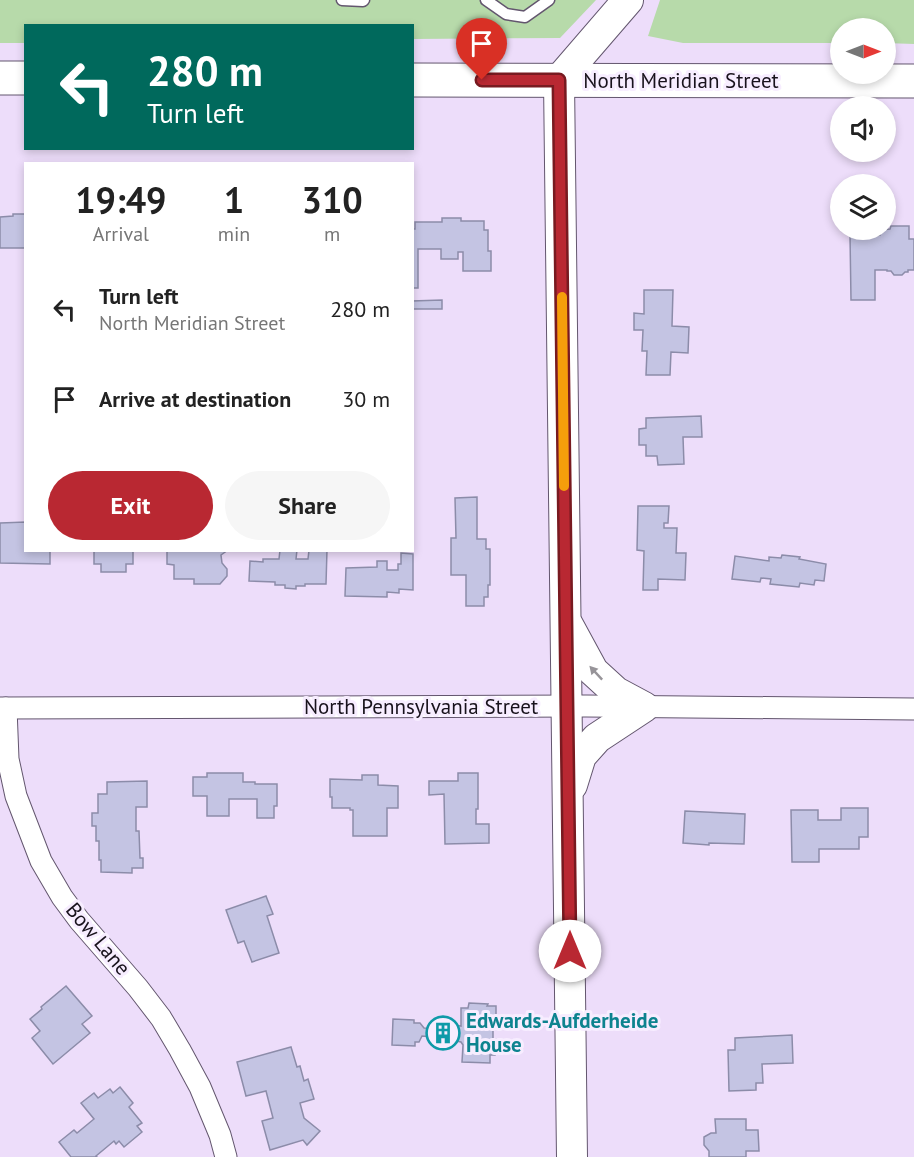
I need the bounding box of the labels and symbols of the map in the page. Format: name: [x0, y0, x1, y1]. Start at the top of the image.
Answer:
pin: [456, 18, 507, 80]
north arrow: [830, 18, 896, 84]
street label: North Meridian Street: [583, 67, 779, 94]
one-way arrow: [589, 666, 603, 681]
street label: North Pennsylvania Street: [304, 693, 538, 720]
street label: Bow Lane: [60, 897, 137, 981]
position arrow: [538, 919, 602, 983]
place label: Edwards-Aufderheide House: [466, 1007, 658, 1058]
building icon: Edwards-Aufderheide House: [425, 1015, 461, 1051]

